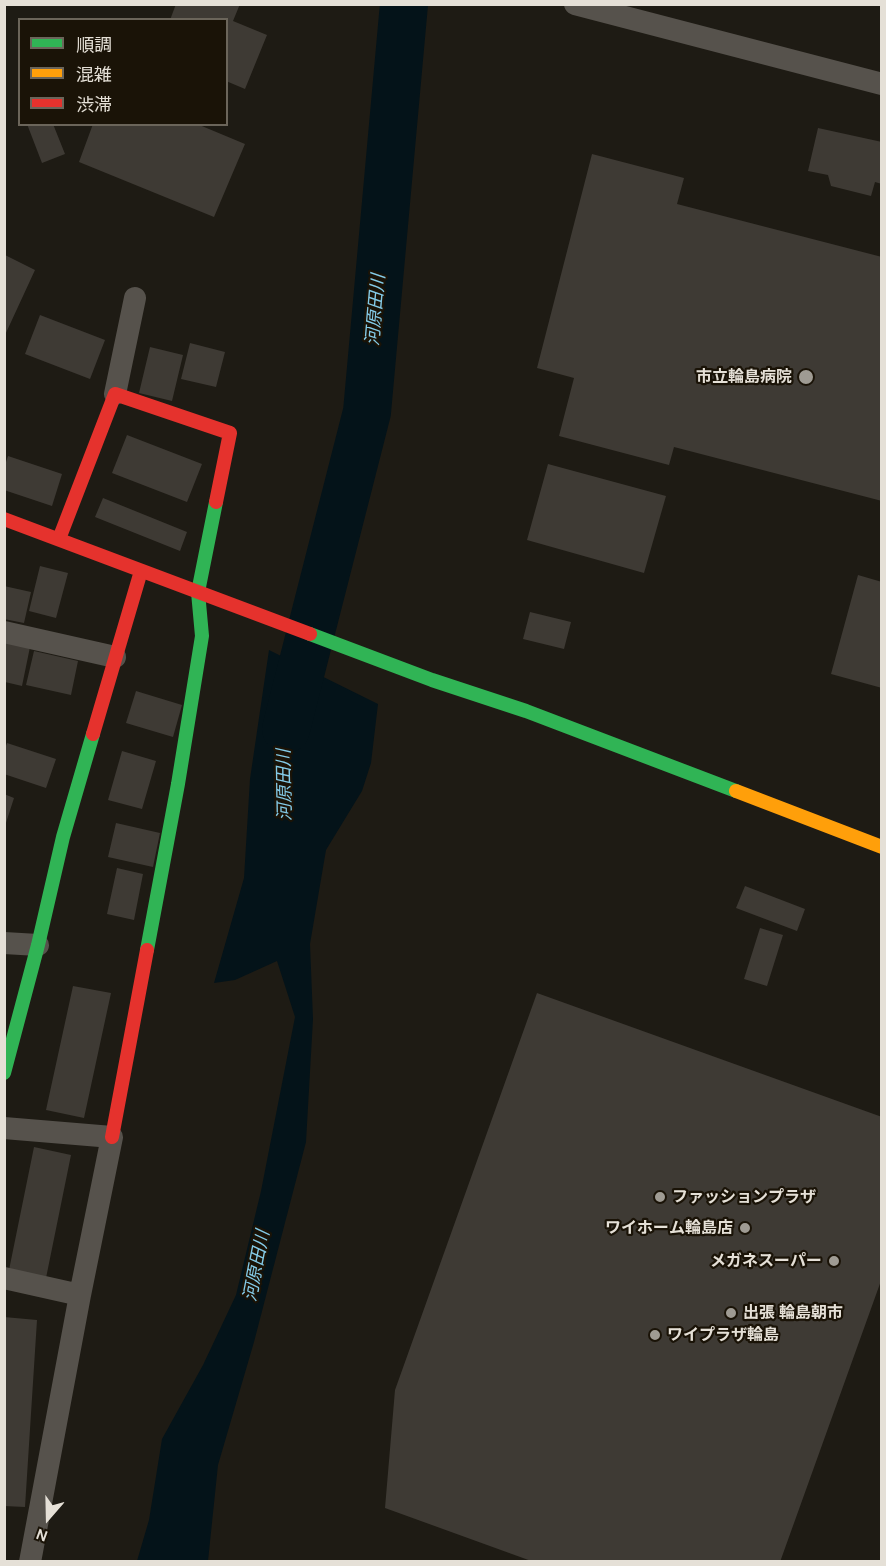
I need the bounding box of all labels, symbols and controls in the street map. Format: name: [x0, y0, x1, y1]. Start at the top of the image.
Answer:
legend: [18, 18, 228, 126]
text: 順調: [76, 34, 112, 56]
text: 混雑: [76, 64, 112, 86]
text: 渋滞: [76, 94, 112, 116]
water label: 河原田川: [362, 273, 390, 347]
place label: 市立輪島病院: [696, 367, 792, 387]
marker: 市立輪島病院: [797, 368, 815, 386]
water label: 河原田川: [274, 749, 296, 821]
place label: ファッションプラザ: [672, 1187, 816, 1207]
marker: ファッションプラザ: [653, 1190, 667, 1204]
place label: ワイホーム輪島店: [605, 1218, 733, 1238]
marker: ワイホーム輪島店: [738, 1221, 752, 1235]
water label: 河原田川: [240, 1229, 274, 1303]
place label: メガネスーパー: [710, 1251, 822, 1271]
marker: メガネスーパー: [827, 1254, 841, 1268]
place label: 出張 輪島朝市: [743, 1303, 843, 1323]
marker: 出張 輪島朝市: [724, 1306, 738, 1320]
place label: ワイプラザ輪島: [667, 1325, 779, 1345]
marker: ワイプラザ輪島: [648, 1328, 662, 1342]
north arrow: [18, 1488, 78, 1548]
text: N: [33, 1524, 50, 1546]

